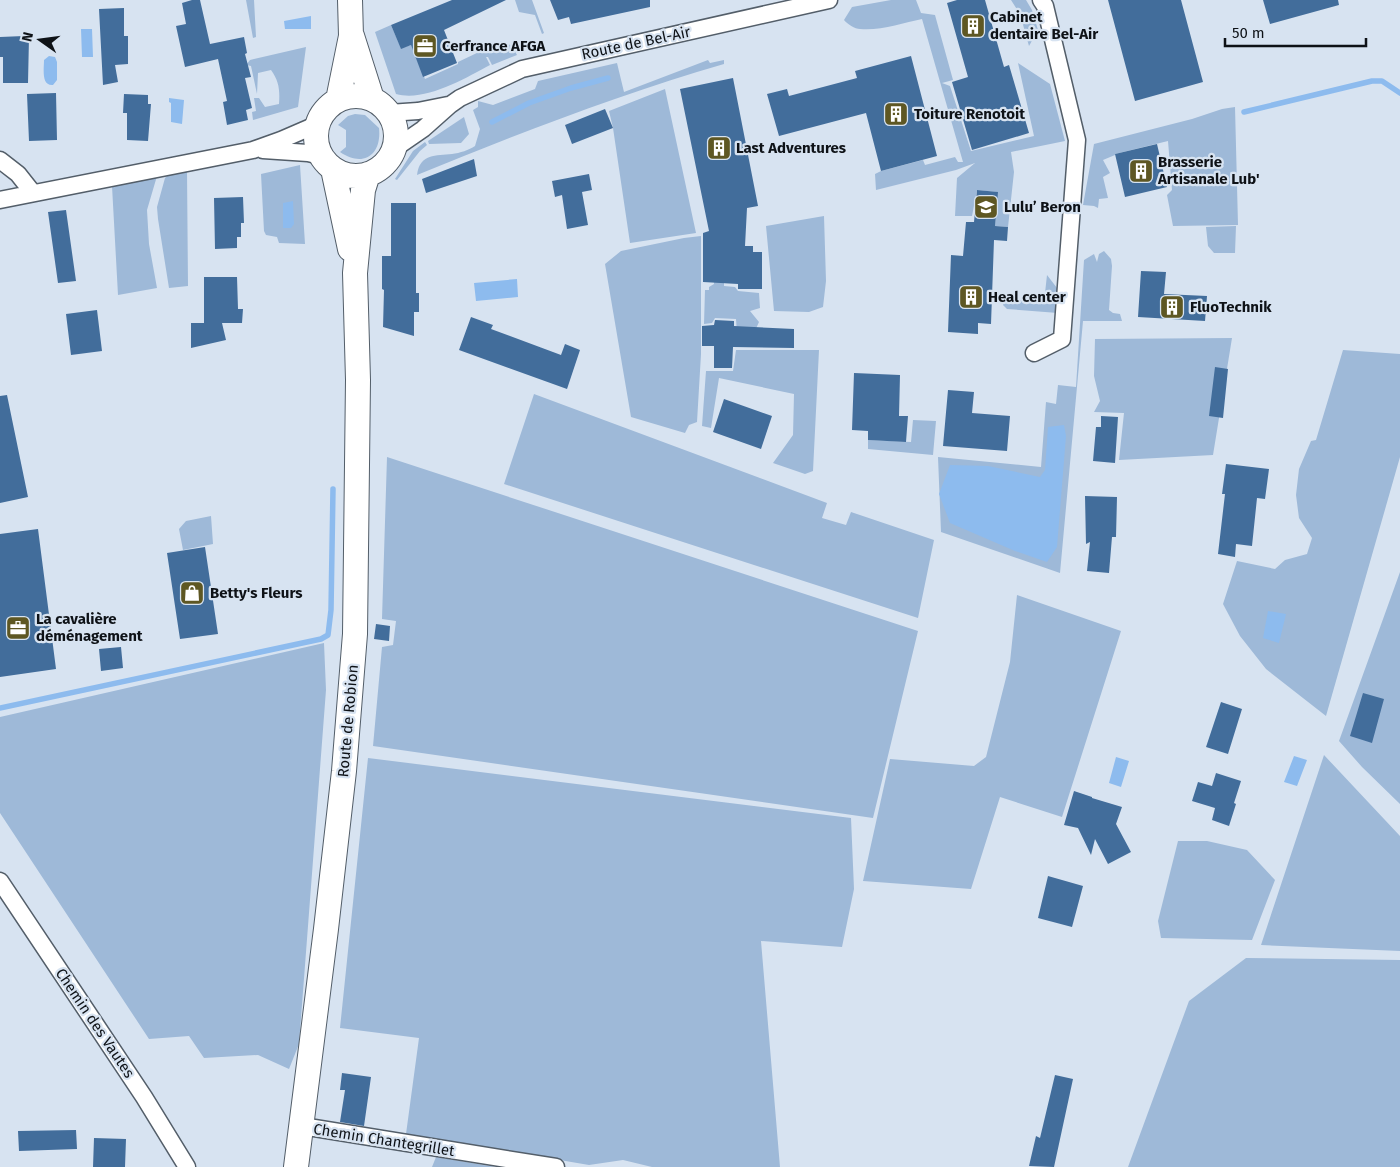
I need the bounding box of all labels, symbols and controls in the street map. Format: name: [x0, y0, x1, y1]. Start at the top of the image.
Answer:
place label: Cabinet dentaire Bel-Air: [990, 8, 1099, 43]
building icon: Cabinet dentaire Bel-Air: [960, 13, 986, 39]
north arrow: [15, 15, 65, 65]
scale bar: [1225, 15, 1366, 47]
street label: Route de Bel-Air: [580, 23, 692, 63]
text: 50 m: [1232, 24, 1265, 42]
text: N: [18, 30, 37, 44]
office icon: Cerfrance AFGA: [412, 33, 438, 59]
place label: Cerfrance AFGA: [442, 37, 547, 55]
building icon: Toiture Renotoit: [883, 101, 909, 127]
place label: Toiture Renotoit: [914, 105, 1025, 123]
building icon: Last Adventures: [706, 135, 732, 161]
place label: Last Adventures: [736, 139, 846, 157]
place label: Brasserie Artisanale Lub': [1157, 153, 1260, 188]
building icon: Brasserie Artisanale Lub': [1128, 158, 1154, 184]
school or university icon: Lulu’ Beron: [973, 194, 999, 220]
place label: Lulu’ Beron: [1004, 198, 1081, 216]
building icon: Heal center: [958, 284, 984, 310]
place label: Heal center: [988, 288, 1067, 306]
building icon: FluoTechnik: [1159, 294, 1185, 320]
place label: FluoTechnik: [1190, 298, 1272, 316]
shop icon: Betty's Fleurs: [179, 580, 205, 606]
place label: Betty's Fleurs: [210, 584, 303, 602]
place label: La cavalière déménagement: [36, 610, 143, 645]
office icon: La cavalière déménagement: [5, 615, 31, 641]
street label: Route de Robion: [334, 664, 362, 778]
street label: Chemin des Vautes: [52, 965, 138, 1081]
street label: Chemin Chantegrillet: [312, 1120, 456, 1160]

